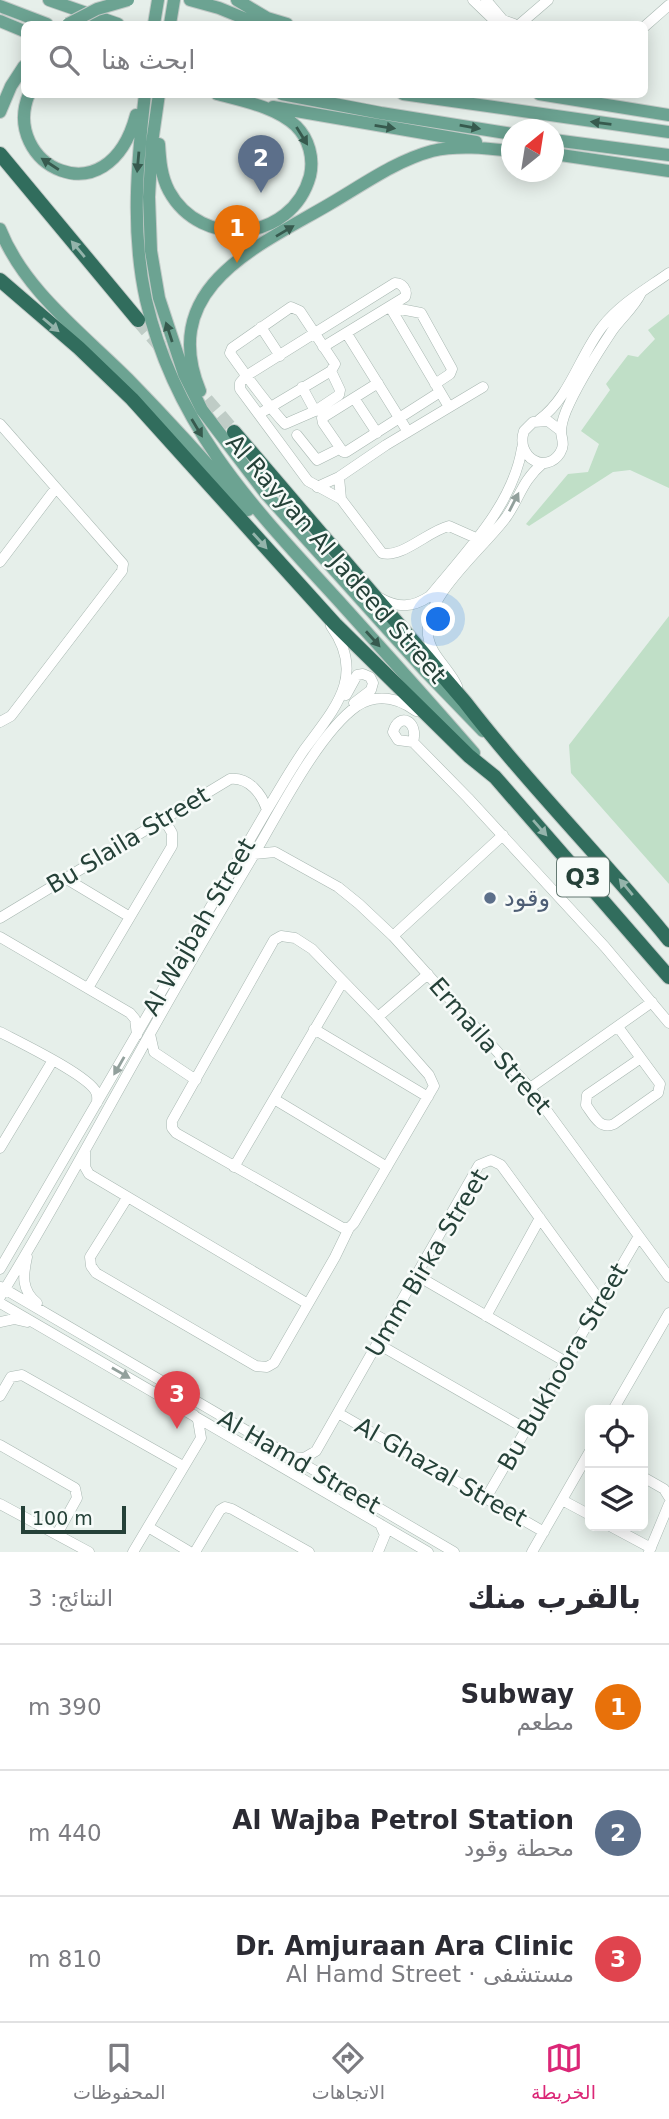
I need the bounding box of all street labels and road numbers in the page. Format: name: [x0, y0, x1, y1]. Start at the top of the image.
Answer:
street label: Al Rayyan Al Jadeed Street: [220, 429, 452, 689]
street label: Bu Slaila Street: [42, 780, 214, 900]
street label: Al Wajbah Street: [137, 833, 261, 1021]
road number: Q3: [557, 858, 609, 897]
street label: Ermaila Street: [423, 972, 557, 1120]
street label: Umm Birka Street: [360, 1164, 494, 1362]
street label: Bu Bukhoora Street: [492, 1258, 634, 1476]
street label: Al Hamd Street: [213, 1404, 385, 1520]
street label: Al Ghazal Street: [350, 1411, 532, 1533]

